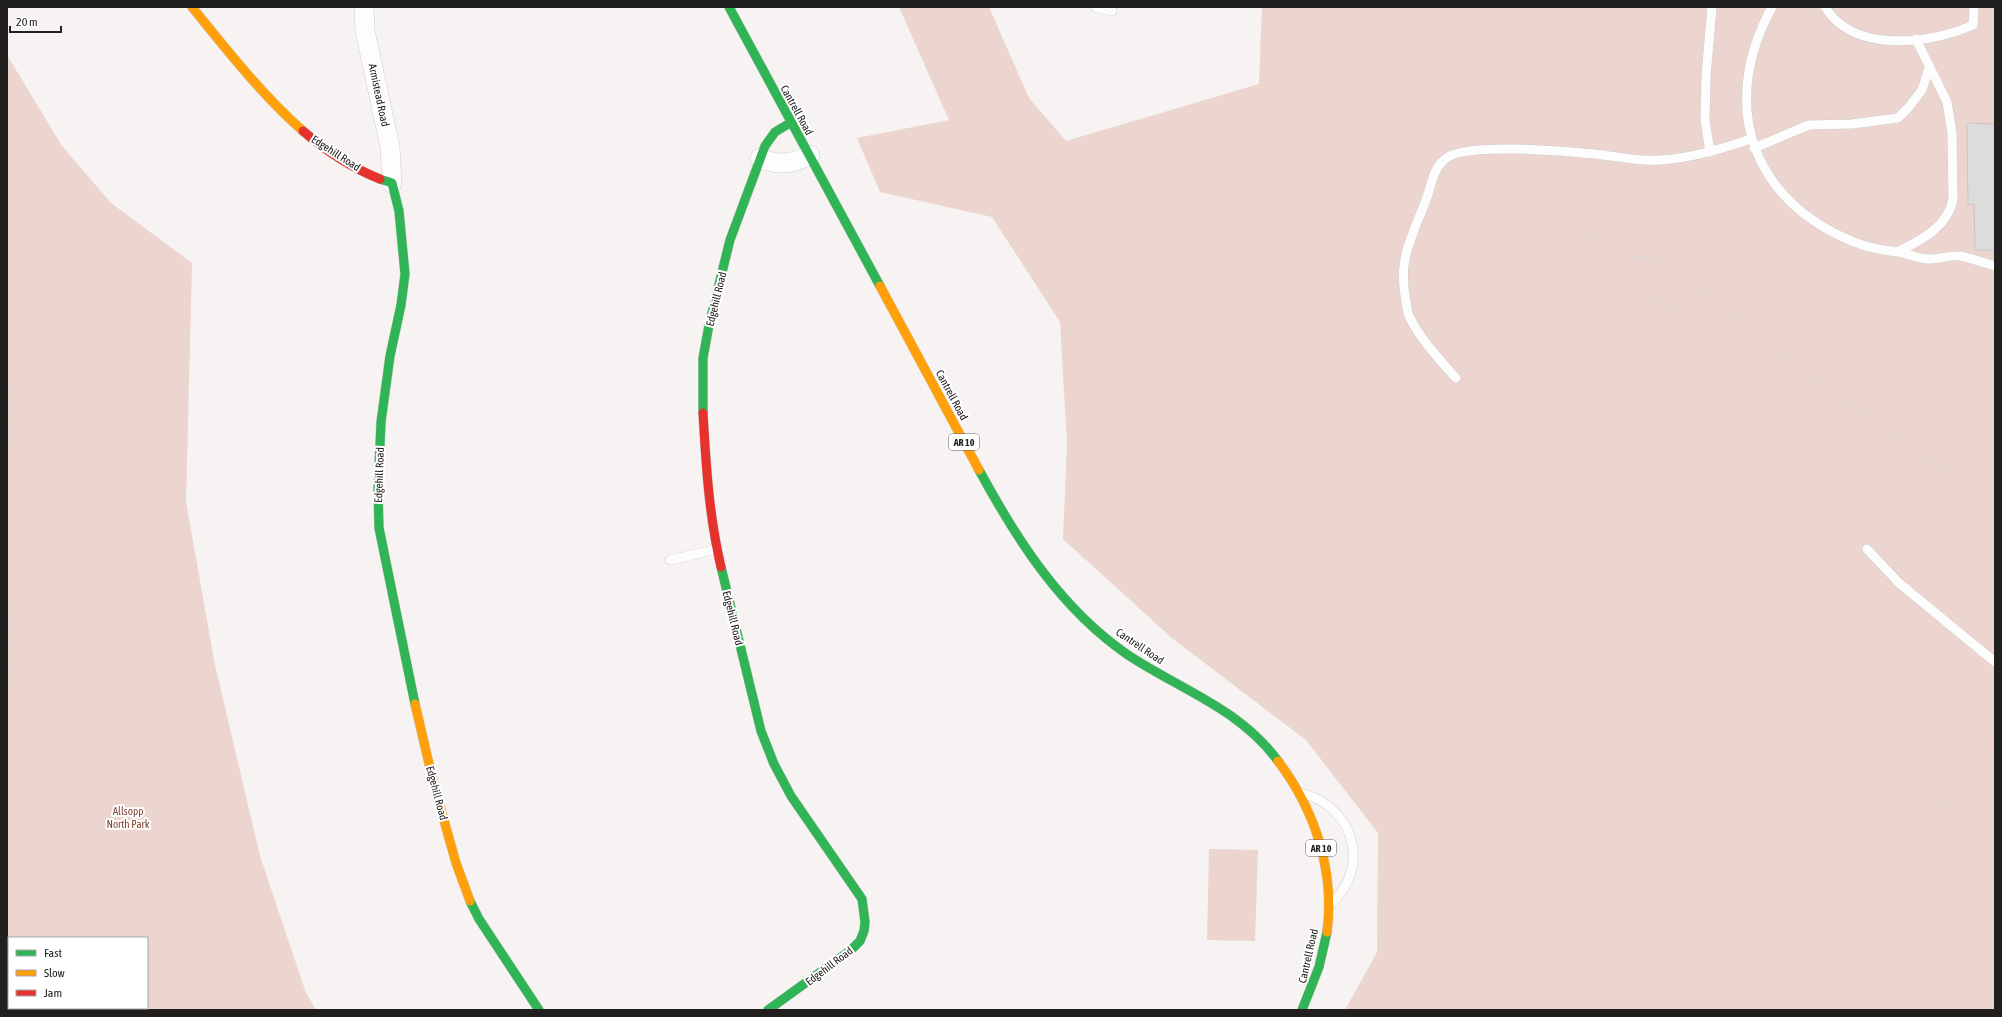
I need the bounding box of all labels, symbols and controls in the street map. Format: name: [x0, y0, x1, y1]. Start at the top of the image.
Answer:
scale bar: [10, 8, 61, 34]
text: 20 m: [16, 15, 38, 29]
street label: Armistead Road: [366, 63, 392, 127]
street label: Cantrell Road: [778, 83, 816, 137]
street label: Edgehill Road: [309, 133, 363, 173]
street label: Edgehill Road: [703, 271, 729, 327]
street label: Cantrell Road: [934, 368, 970, 422]
road number: AR 10: [949, 434, 979, 450]
street label: Edgehill Road: [372, 447, 386, 503]
street label: Edgehill Road: [720, 590, 746, 646]
street label: Cantrell Road: [1114, 626, 1166, 666]
street label: Edgehill Road: [424, 765, 450, 821]
park label: Allsopp North Park: [106, 805, 150, 830]
road number: AR 10: [1306, 840, 1336, 856]
street label: Cantrell Road: [1296, 928, 1320, 984]
legend: [8, 937, 148, 1009]
street label: Edgehill Road: [803, 944, 855, 988]
text: Fast: [44, 946, 62, 960]
text: Slow: [44, 966, 65, 980]
text: Jam: [44, 986, 62, 1000]

